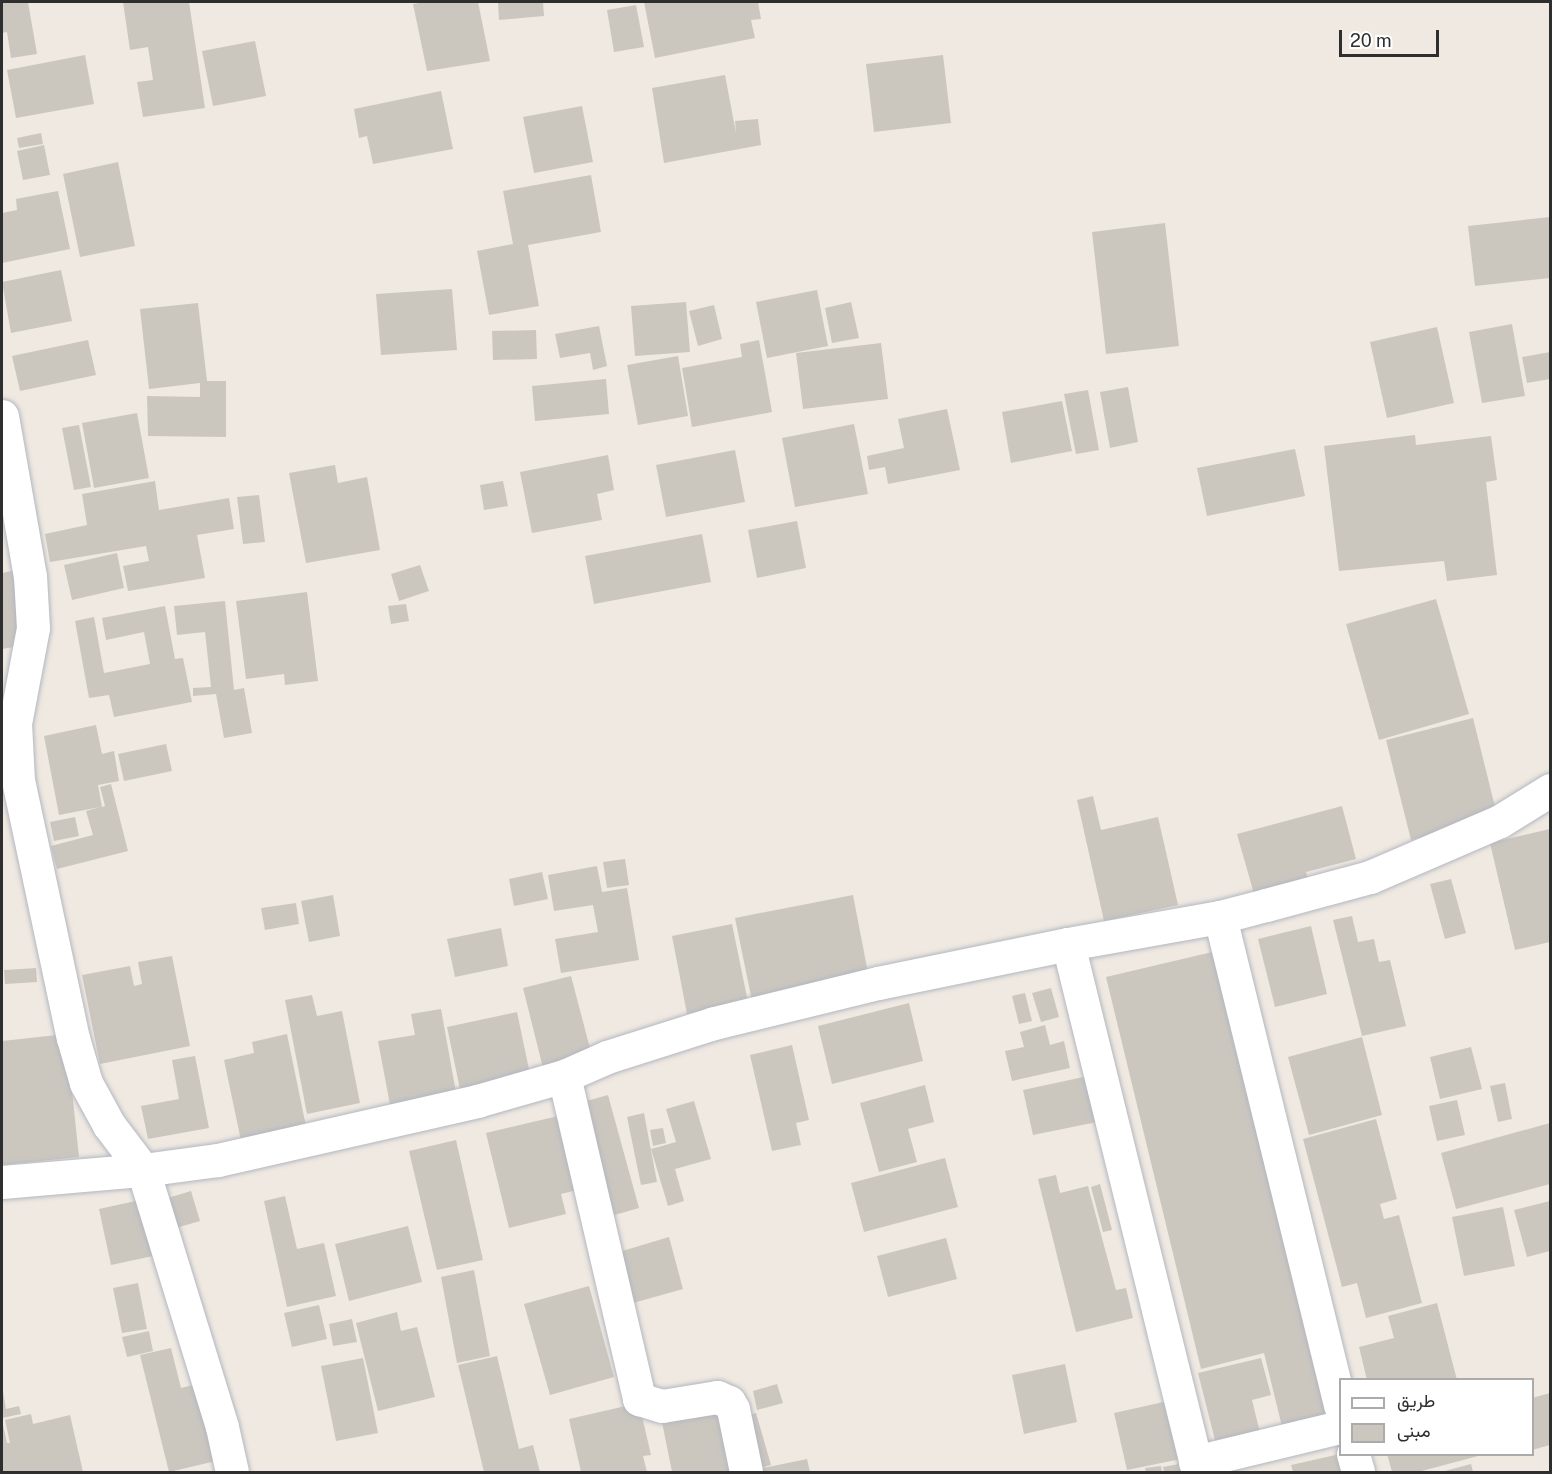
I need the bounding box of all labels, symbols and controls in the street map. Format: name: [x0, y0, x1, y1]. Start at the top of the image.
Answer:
scale bar: [1342, 18, 1442, 56]
text: 20 m: [1350, 30, 1392, 51]
legend: [1339, 1378, 1534, 1456]
text: طريق: [1397, 1390, 1435, 1411]
text: مبنى: [1397, 1420, 1431, 1441]

